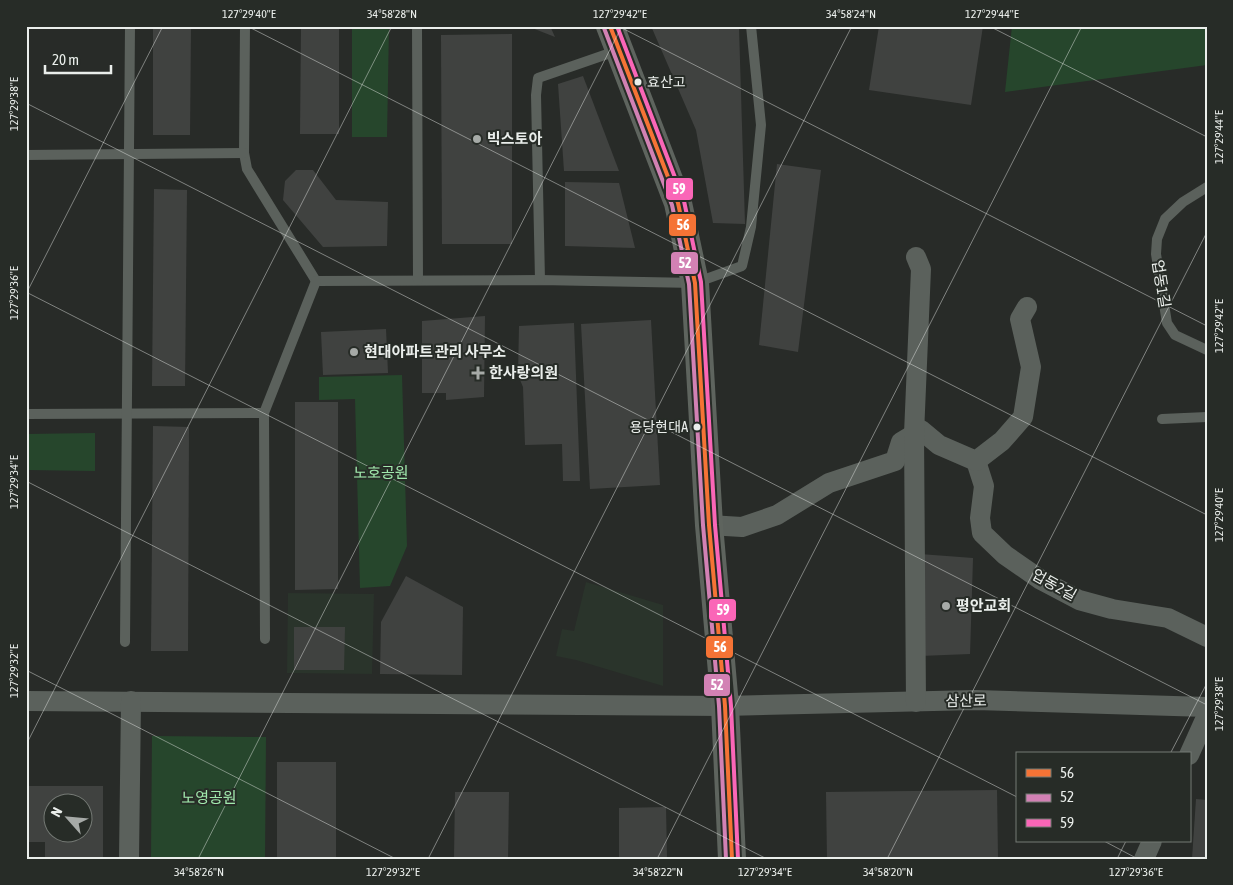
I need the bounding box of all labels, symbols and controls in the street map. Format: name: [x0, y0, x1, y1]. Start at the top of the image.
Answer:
text: 127°29'40"E: [222, 7, 276, 21]
text: 34°58'28"N: [367, 7, 417, 21]
text: 127°29'42"E: [593, 7, 647, 21]
text: 34°58'24"N: [826, 7, 876, 21]
text: 127°29'44"E: [965, 7, 1019, 21]
scale bar: [45, 42, 111, 74]
text: 20 m: [52, 51, 79, 68]
place label: 효산고: [647, 74, 686, 90]
text: 127°29'38"E: [7, 77, 21, 131]
marker: 효산고: [633, 77, 643, 87]
text: 127°29'44"E: [1212, 110, 1226, 164]
place label: 빅스토아: [487, 130, 542, 147]
marker: 빅스토아: [471, 133, 483, 145]
line badge: 59: [665, 177, 694, 201]
text: 59: [672, 181, 686, 197]
line badge: 56: [668, 213, 697, 237]
text: 56: [676, 217, 690, 233]
line badge: 52: [670, 251, 699, 275]
text: 52: [678, 255, 692, 271]
street label: 업동1길: [1149, 259, 1174, 309]
text: 127°29'36"E: [7, 266, 21, 320]
text: 127°29'42"E: [1212, 299, 1226, 353]
place label: 현대아파트 관리 사무소: [364, 343, 506, 360]
marker: 현대아파트 관리 사무소: [348, 346, 360, 358]
place label: 한사랑의원: [489, 364, 558, 381]
marker: 한사랑의원: [471, 366, 485, 380]
place label: 용당현대A: [630, 419, 688, 435]
marker: 용당현대A: [692, 422, 702, 432]
text: 127°29'34"E: [7, 455, 21, 509]
park label: 노호공원: [353, 464, 409, 481]
text: 127°29'40"E: [1212, 488, 1226, 542]
street label: 업동2길: [1029, 565, 1080, 604]
place label: 평안교회: [956, 597, 1011, 614]
line badge: 59: [708, 598, 737, 622]
marker: 평안교회: [940, 600, 952, 612]
text: 59: [716, 602, 730, 618]
line badge: 56: [705, 635, 734, 659]
text: 56: [713, 639, 727, 655]
text: 127°29'32"E: [7, 644, 21, 698]
line badge: 52: [703, 673, 731, 697]
text: 52: [710, 677, 724, 693]
text: 127°29'38"E: [1212, 677, 1226, 731]
street label: 삼산로: [945, 692, 987, 709]
legend: [1016, 752, 1190, 842]
text: 56: [1060, 764, 1074, 781]
text: 52: [1060, 788, 1074, 805]
park label: 노영공원: [181, 789, 237, 806]
north arrow: [42, 792, 92, 842]
text: N: [47, 805, 65, 819]
text: 59: [1060, 814, 1074, 831]
text: 34°58'26"N: [174, 865, 224, 879]
text: 127°29'32"E: [366, 865, 420, 879]
text: 34°58'22"N: [633, 865, 683, 879]
text: 127°29'34"E: [738, 865, 792, 879]
text: 34°58'20"N: [863, 865, 913, 879]
text: 127°29'36"E: [1109, 865, 1163, 879]

